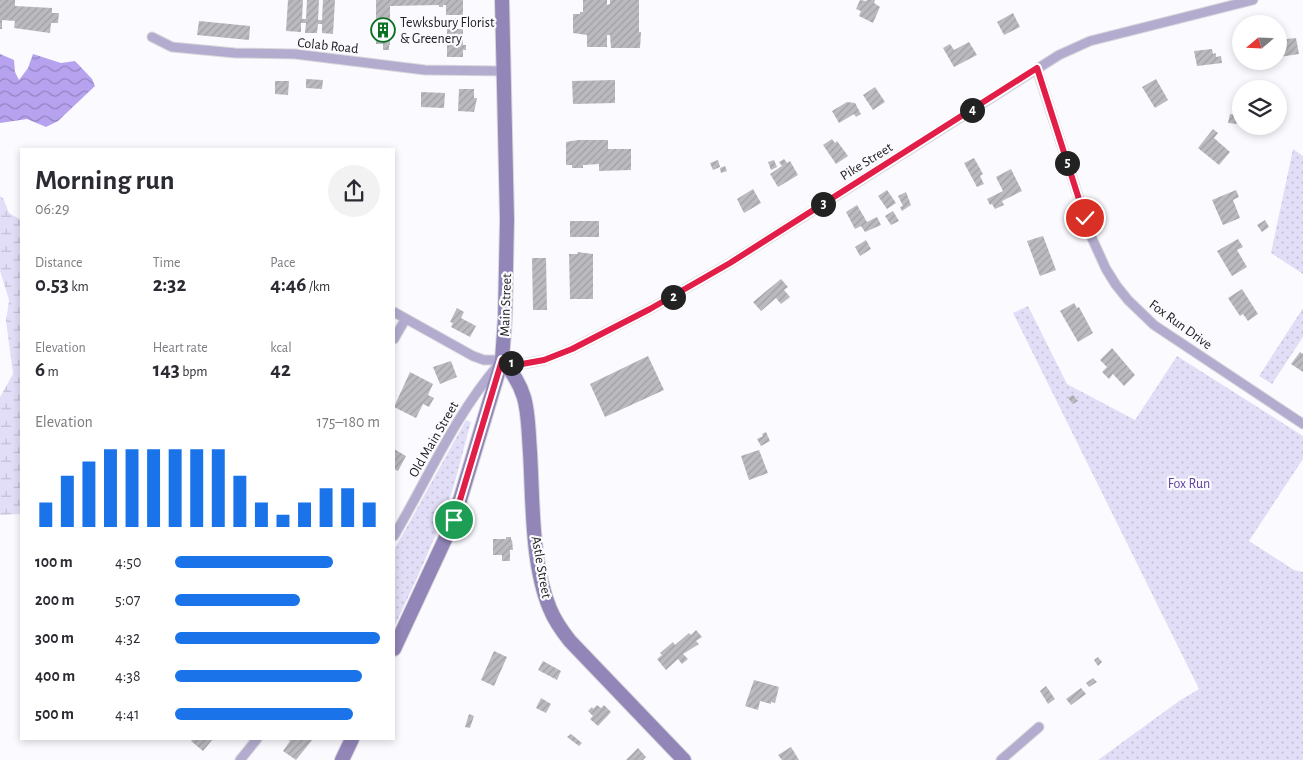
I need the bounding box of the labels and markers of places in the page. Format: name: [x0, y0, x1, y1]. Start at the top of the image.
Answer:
place label: Tewksbury Florist & Greenery: [400, 16, 495, 46]
building icon: Tewksbury Florist & Greenery: [370, 17, 396, 43]
pin: 4: [960, 98, 984, 122]
pin: 5: [1054, 150, 1080, 176]
pin: 3: [810, 192, 836, 216]
pin: [1064, 197, 1106, 239]
pin: 2: [660, 284, 686, 310]
pin: 1: [498, 350, 524, 376]
pin: [433, 499, 475, 541]

